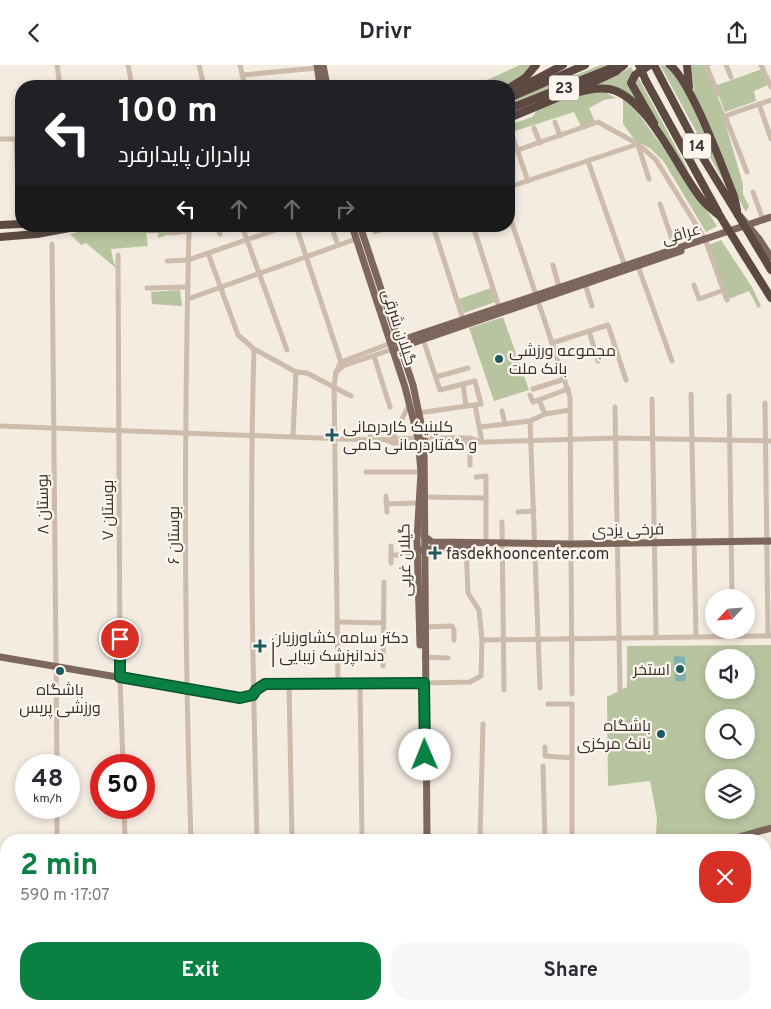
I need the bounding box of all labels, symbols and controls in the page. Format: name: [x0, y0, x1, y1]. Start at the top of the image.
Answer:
icon: back: [20, 19, 48, 47]
text: Drivr: [359, 19, 412, 46]
icon: share: [723, 19, 751, 47]
road number: 23: [549, 75, 579, 101]
text: 100 m: [118, 90, 218, 134]
icon: left: [35, 100, 100, 165]
road number: 14: [683, 133, 711, 159]
text: برادران پایدارفرد: [118, 143, 251, 170]
icon: left: [172, 195, 200, 223]
icon: ahead: [225, 195, 253, 223]
icon: ahead: [278, 195, 306, 223]
icon: right: [331, 195, 359, 223]
street label: عراقی: [660, 220, 703, 250]
street label: گیلان شرقی: [376, 287, 420, 368]
place label: مجموعه ورزشی بانک ملت: [509, 342, 616, 380]
marker: مجموعه ورزشی بانک ملت: [493, 353, 505, 365]
place label: کلینیک کاردرمانی و گفتاردرمانی حامی: [343, 418, 477, 456]
marker: کلینیک کاردرمانی و گفتاردرمانی حامی: [325, 428, 339, 442]
street label: بوستان ۸: [33, 474, 55, 534]
street label: بوستان ۷: [99, 480, 119, 540]
street label: بوستان ۶: [165, 506, 185, 564]
street label: فرخی یزدی: [592, 520, 664, 542]
street label: گیلان غربی: [395, 523, 417, 597]
place label: fasdekhooncenter.com: [446, 545, 609, 565]
marker: fasdekhooncenter.com: [428, 546, 442, 560]
north arrow: [705, 589, 755, 639]
map controls: [705, 589, 755, 819]
pin: [99, 618, 141, 660]
icon: arrive: [106, 625, 134, 653]
place label: دکتر سامه کشاورزیان | دندانپزشک زیبایی: [271, 629, 409, 667]
marker: دکتر سامه کشاورزیان | دندانپزشک زیبایی: [253, 639, 267, 653]
button: sound: [705, 649, 755, 699]
place label: استخر: [632, 661, 670, 681]
marker: استخر: [674, 663, 686, 675]
marker: باشگاه ورزشی پریس: [54, 665, 66, 677]
place label: باشگاه ورزشی پریس: [19, 681, 101, 719]
button: search: [705, 709, 755, 759]
place label: باشگاه بانک مرکزی: [577, 717, 651, 755]
position arrow: [398, 728, 450, 780]
marker: باشگاه بانک مرکزی: [655, 728, 667, 740]
speed limit sign: 50: [90, 754, 155, 819]
text: 48: [32, 764, 63, 796]
button: layers: [705, 769, 755, 819]
text: km/h: [33, 791, 62, 807]
text: 2 min: [20, 848, 98, 885]
button: close: [699, 851, 751, 903]
text: 590 m · 17:07: [20, 886, 110, 906]
button: Exit: [20, 942, 381, 1000]
button: Share: [391, 942, 751, 1000]

